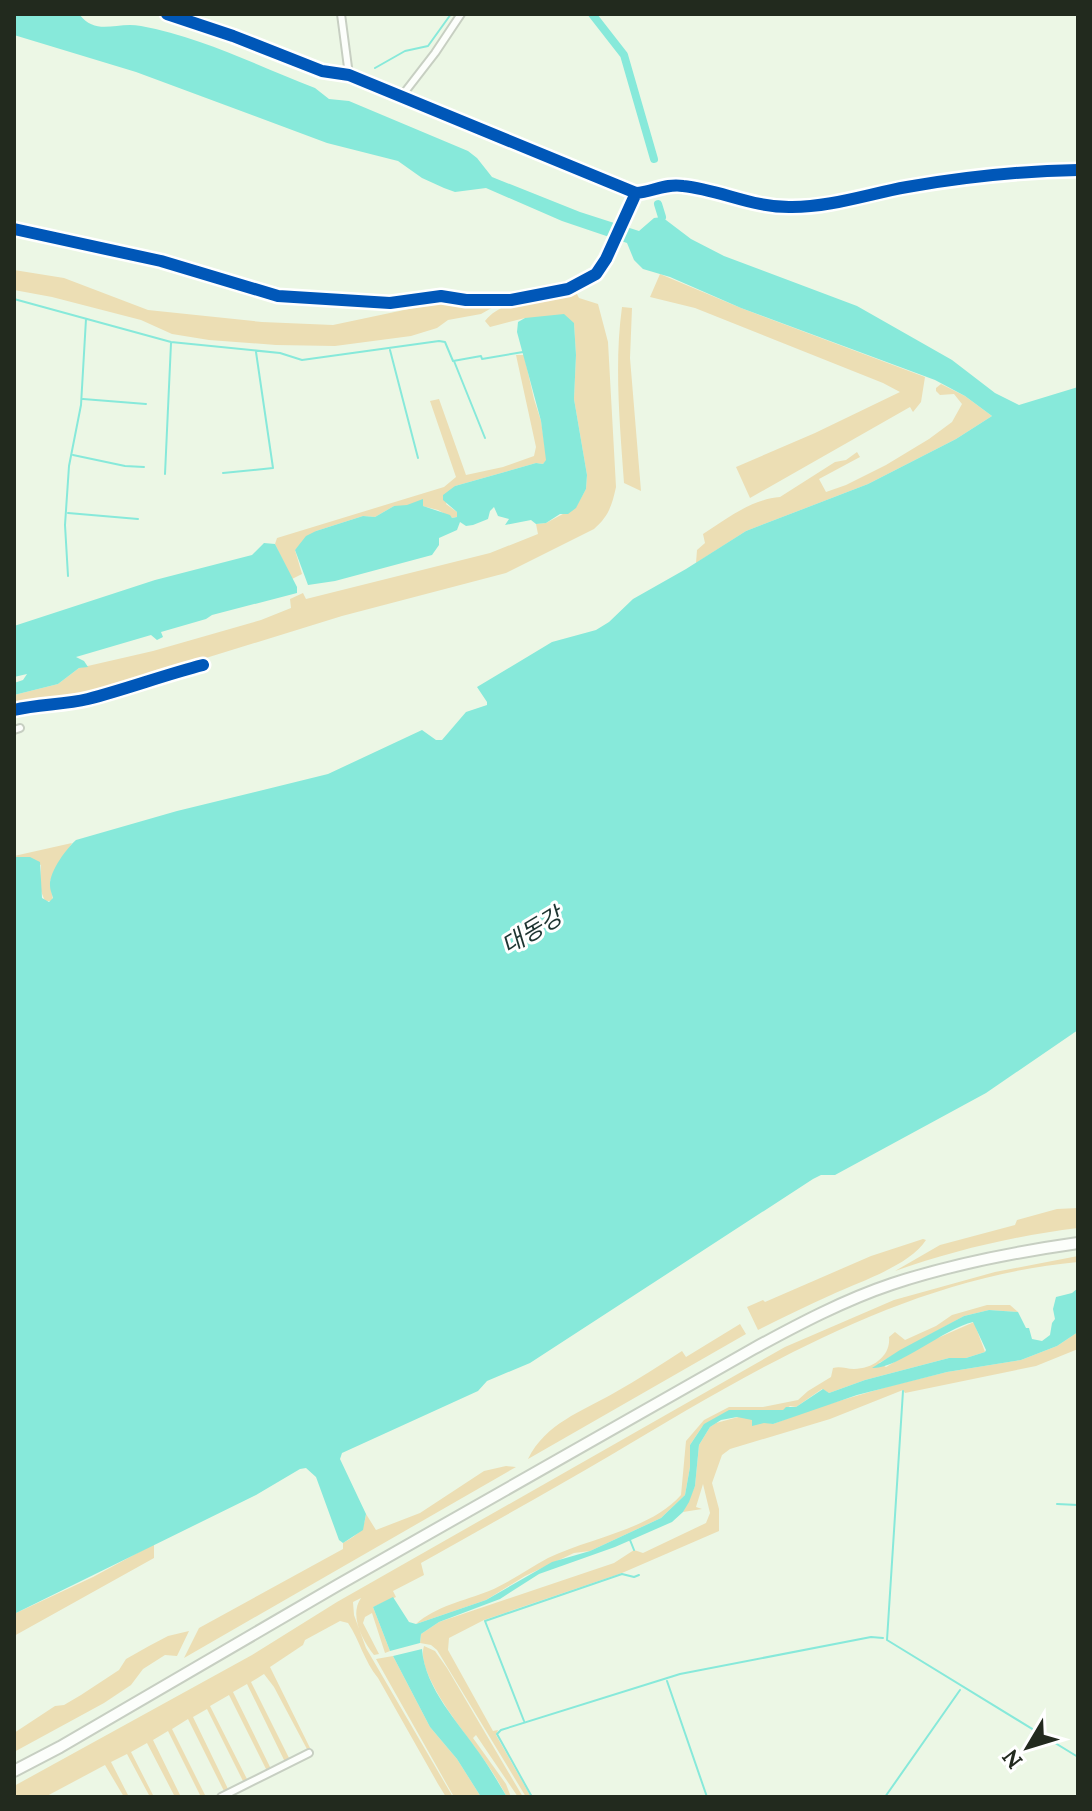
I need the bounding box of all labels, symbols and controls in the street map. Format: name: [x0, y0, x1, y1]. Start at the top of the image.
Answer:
water label: 대동강: [495, 899, 571, 961]
north arrow: [988, 1707, 1068, 1787]
text: N: [996, 1744, 1029, 1775]

